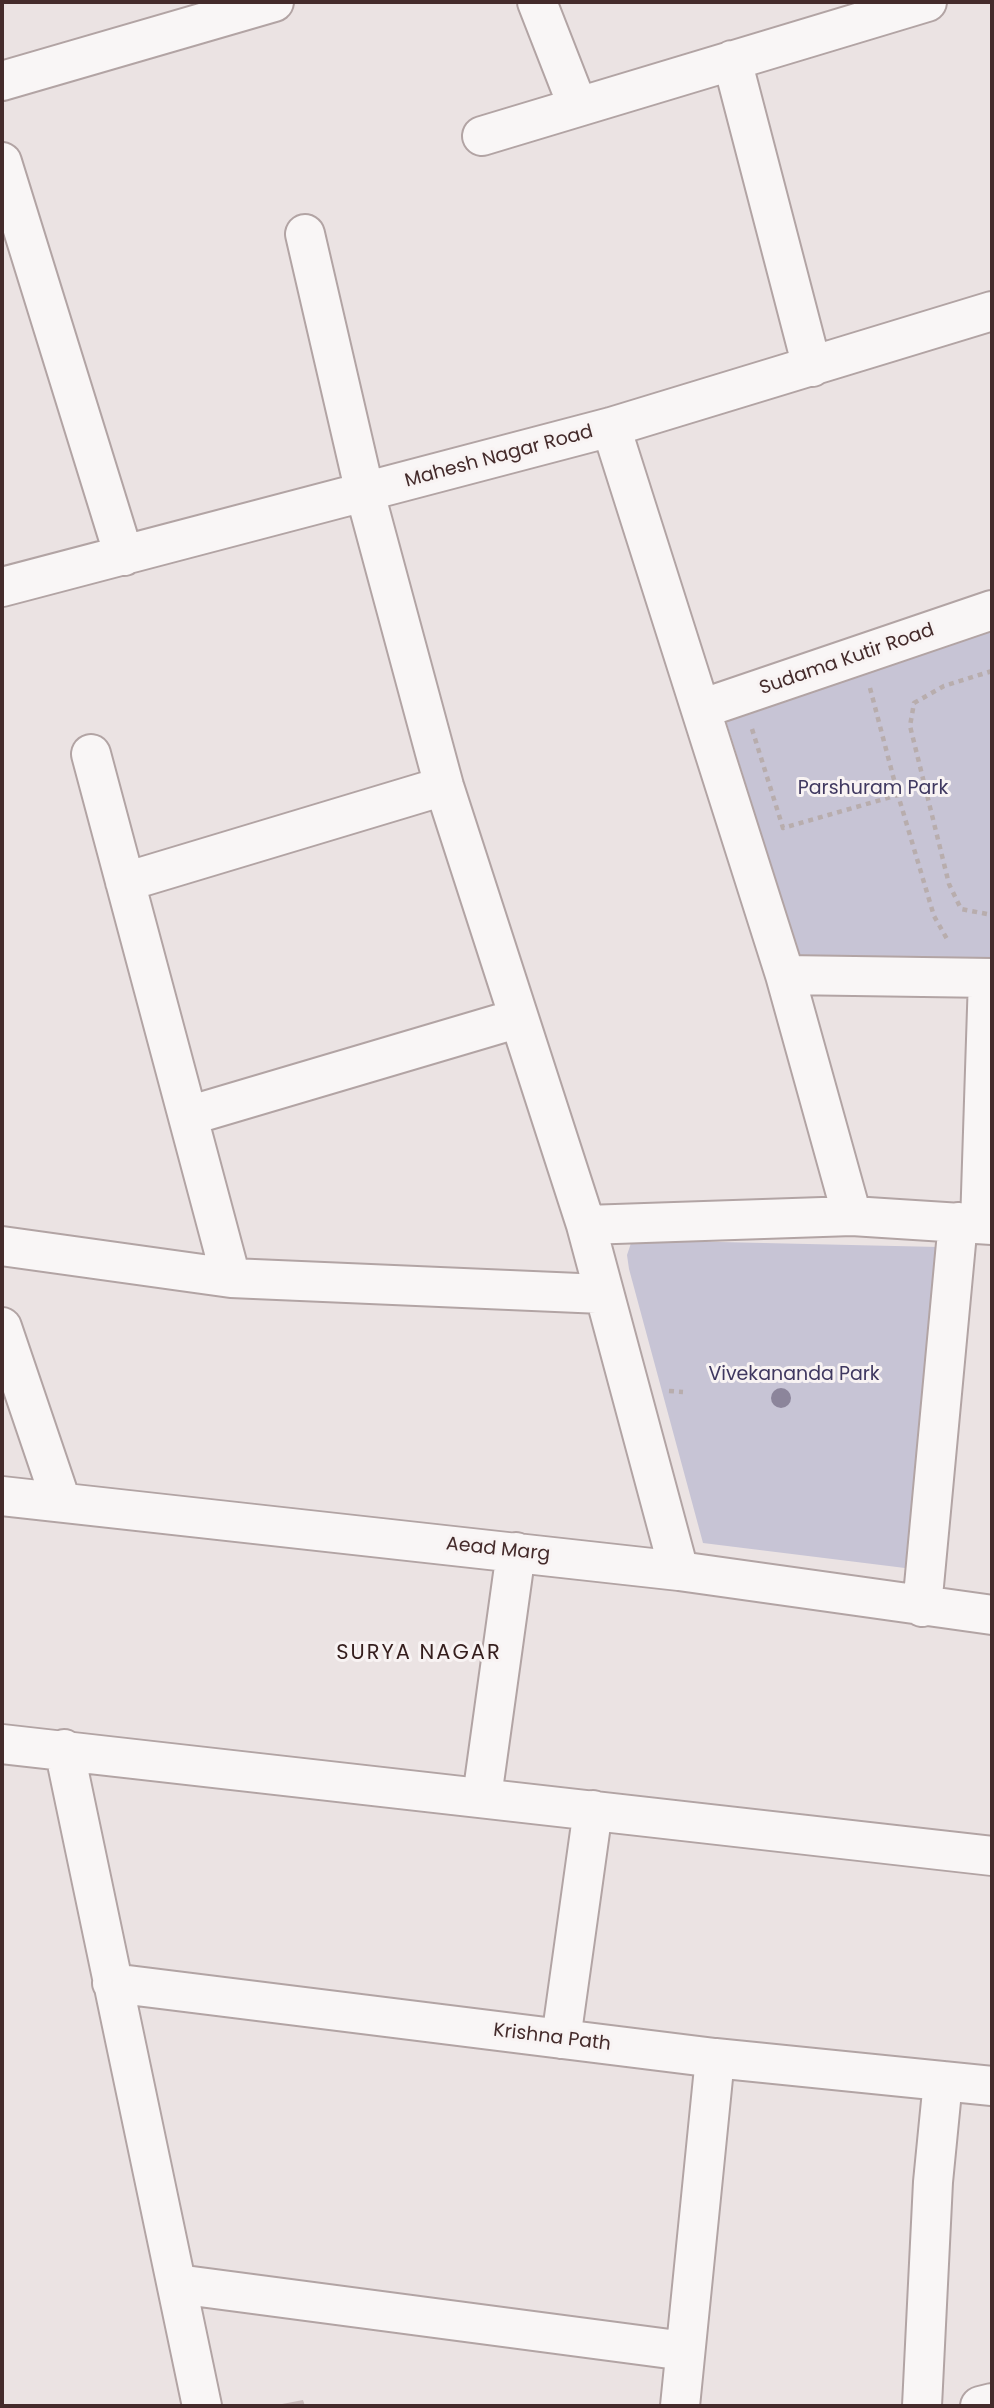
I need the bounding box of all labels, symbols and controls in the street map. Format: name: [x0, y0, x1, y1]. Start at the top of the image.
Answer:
street label: Mahesh Nagar Road: [402, 421, 596, 493]
street label: Sudama Kutir Road: [757, 619, 937, 701]
park label: Parshuram Park: [798, 778, 948, 800]
park label: Vivekananda Park: [708, 1364, 880, 1386]
street label: Aead Marg: [445, 1533, 551, 1567]
district label: SURYA NAGAR: [338, 1641, 500, 1667]
street label: Krishna Path: [492, 2019, 612, 2057]

